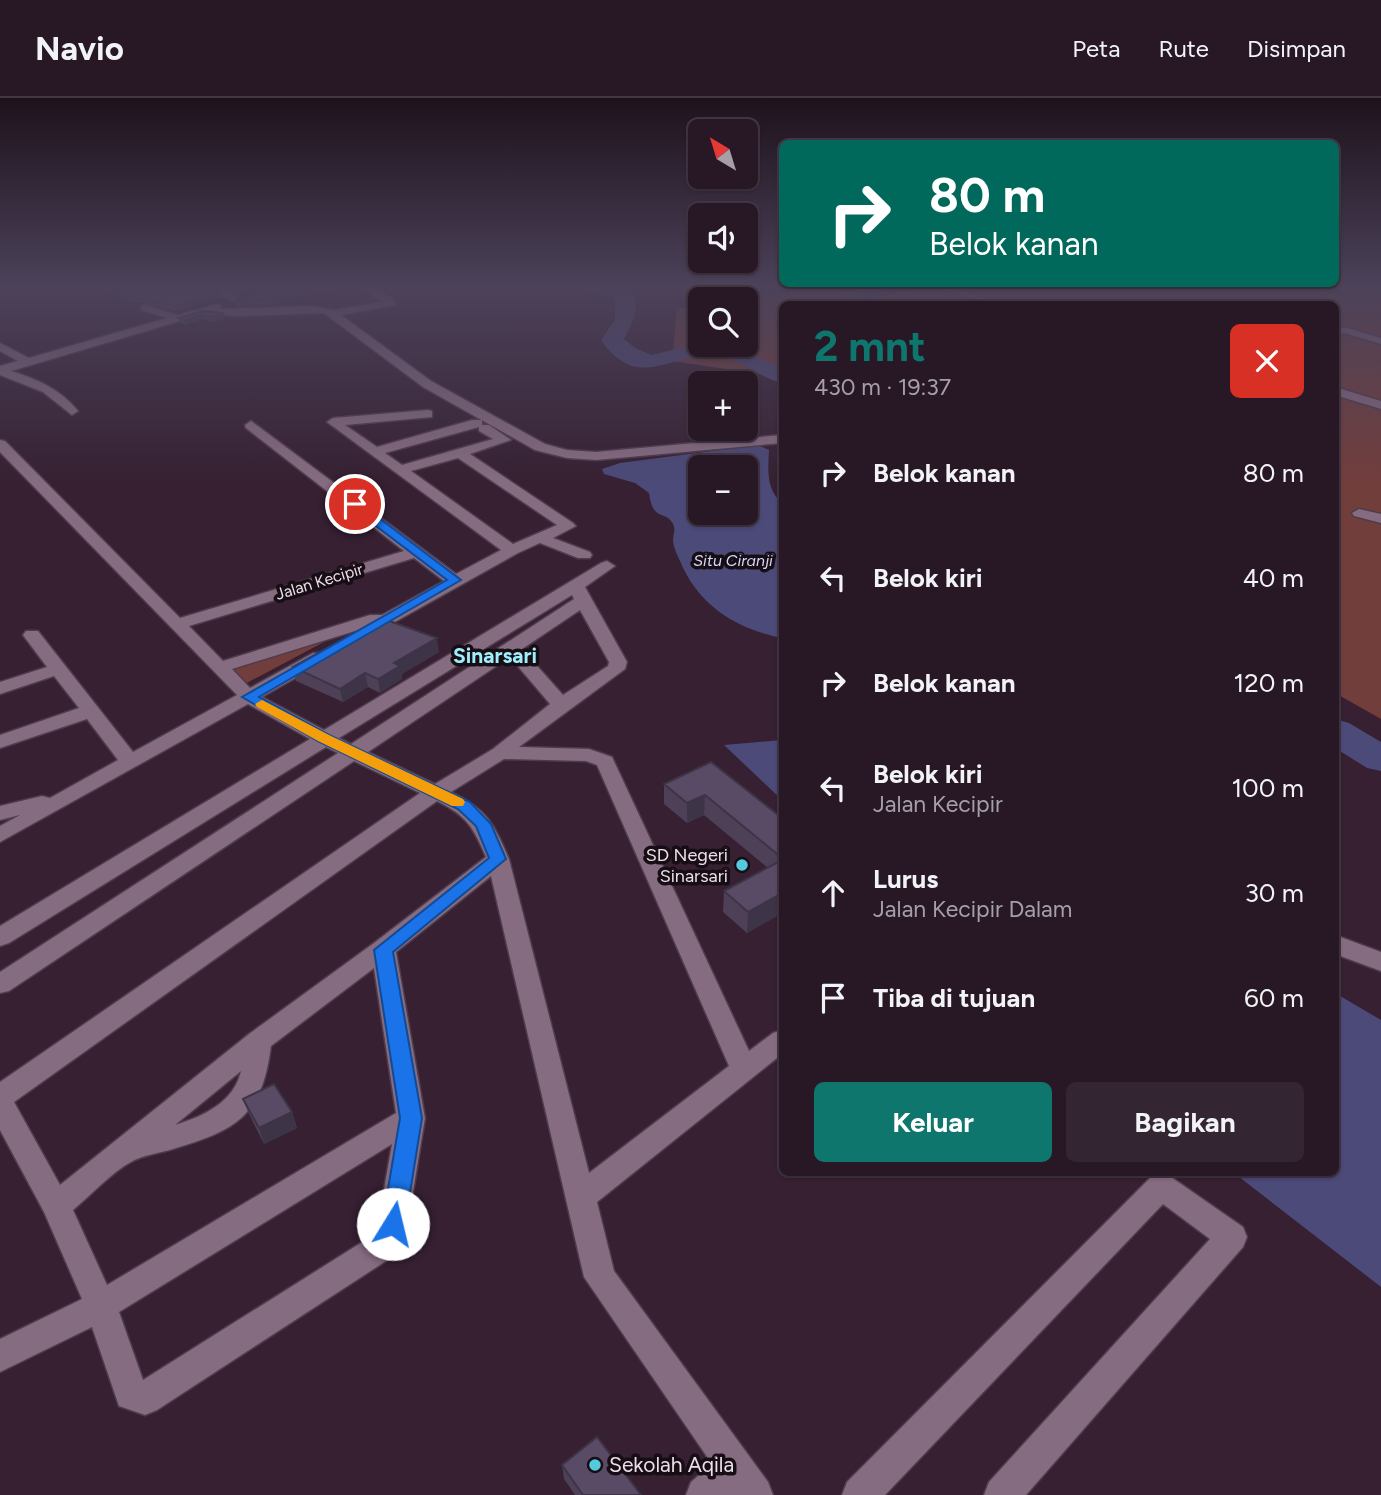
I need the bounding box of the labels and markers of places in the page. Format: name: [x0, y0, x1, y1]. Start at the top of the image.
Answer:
pin: [325, 474, 385, 534]
place label: SD Negeri Sinarsari: [646, 844, 728, 887]
marker: SD Negeri Sinarsari: [734, 857, 750, 873]
place label: Sekolah Aqila: [609, 1452, 734, 1477]
marker: Sekolah Aqila: [587, 1457, 603, 1473]

